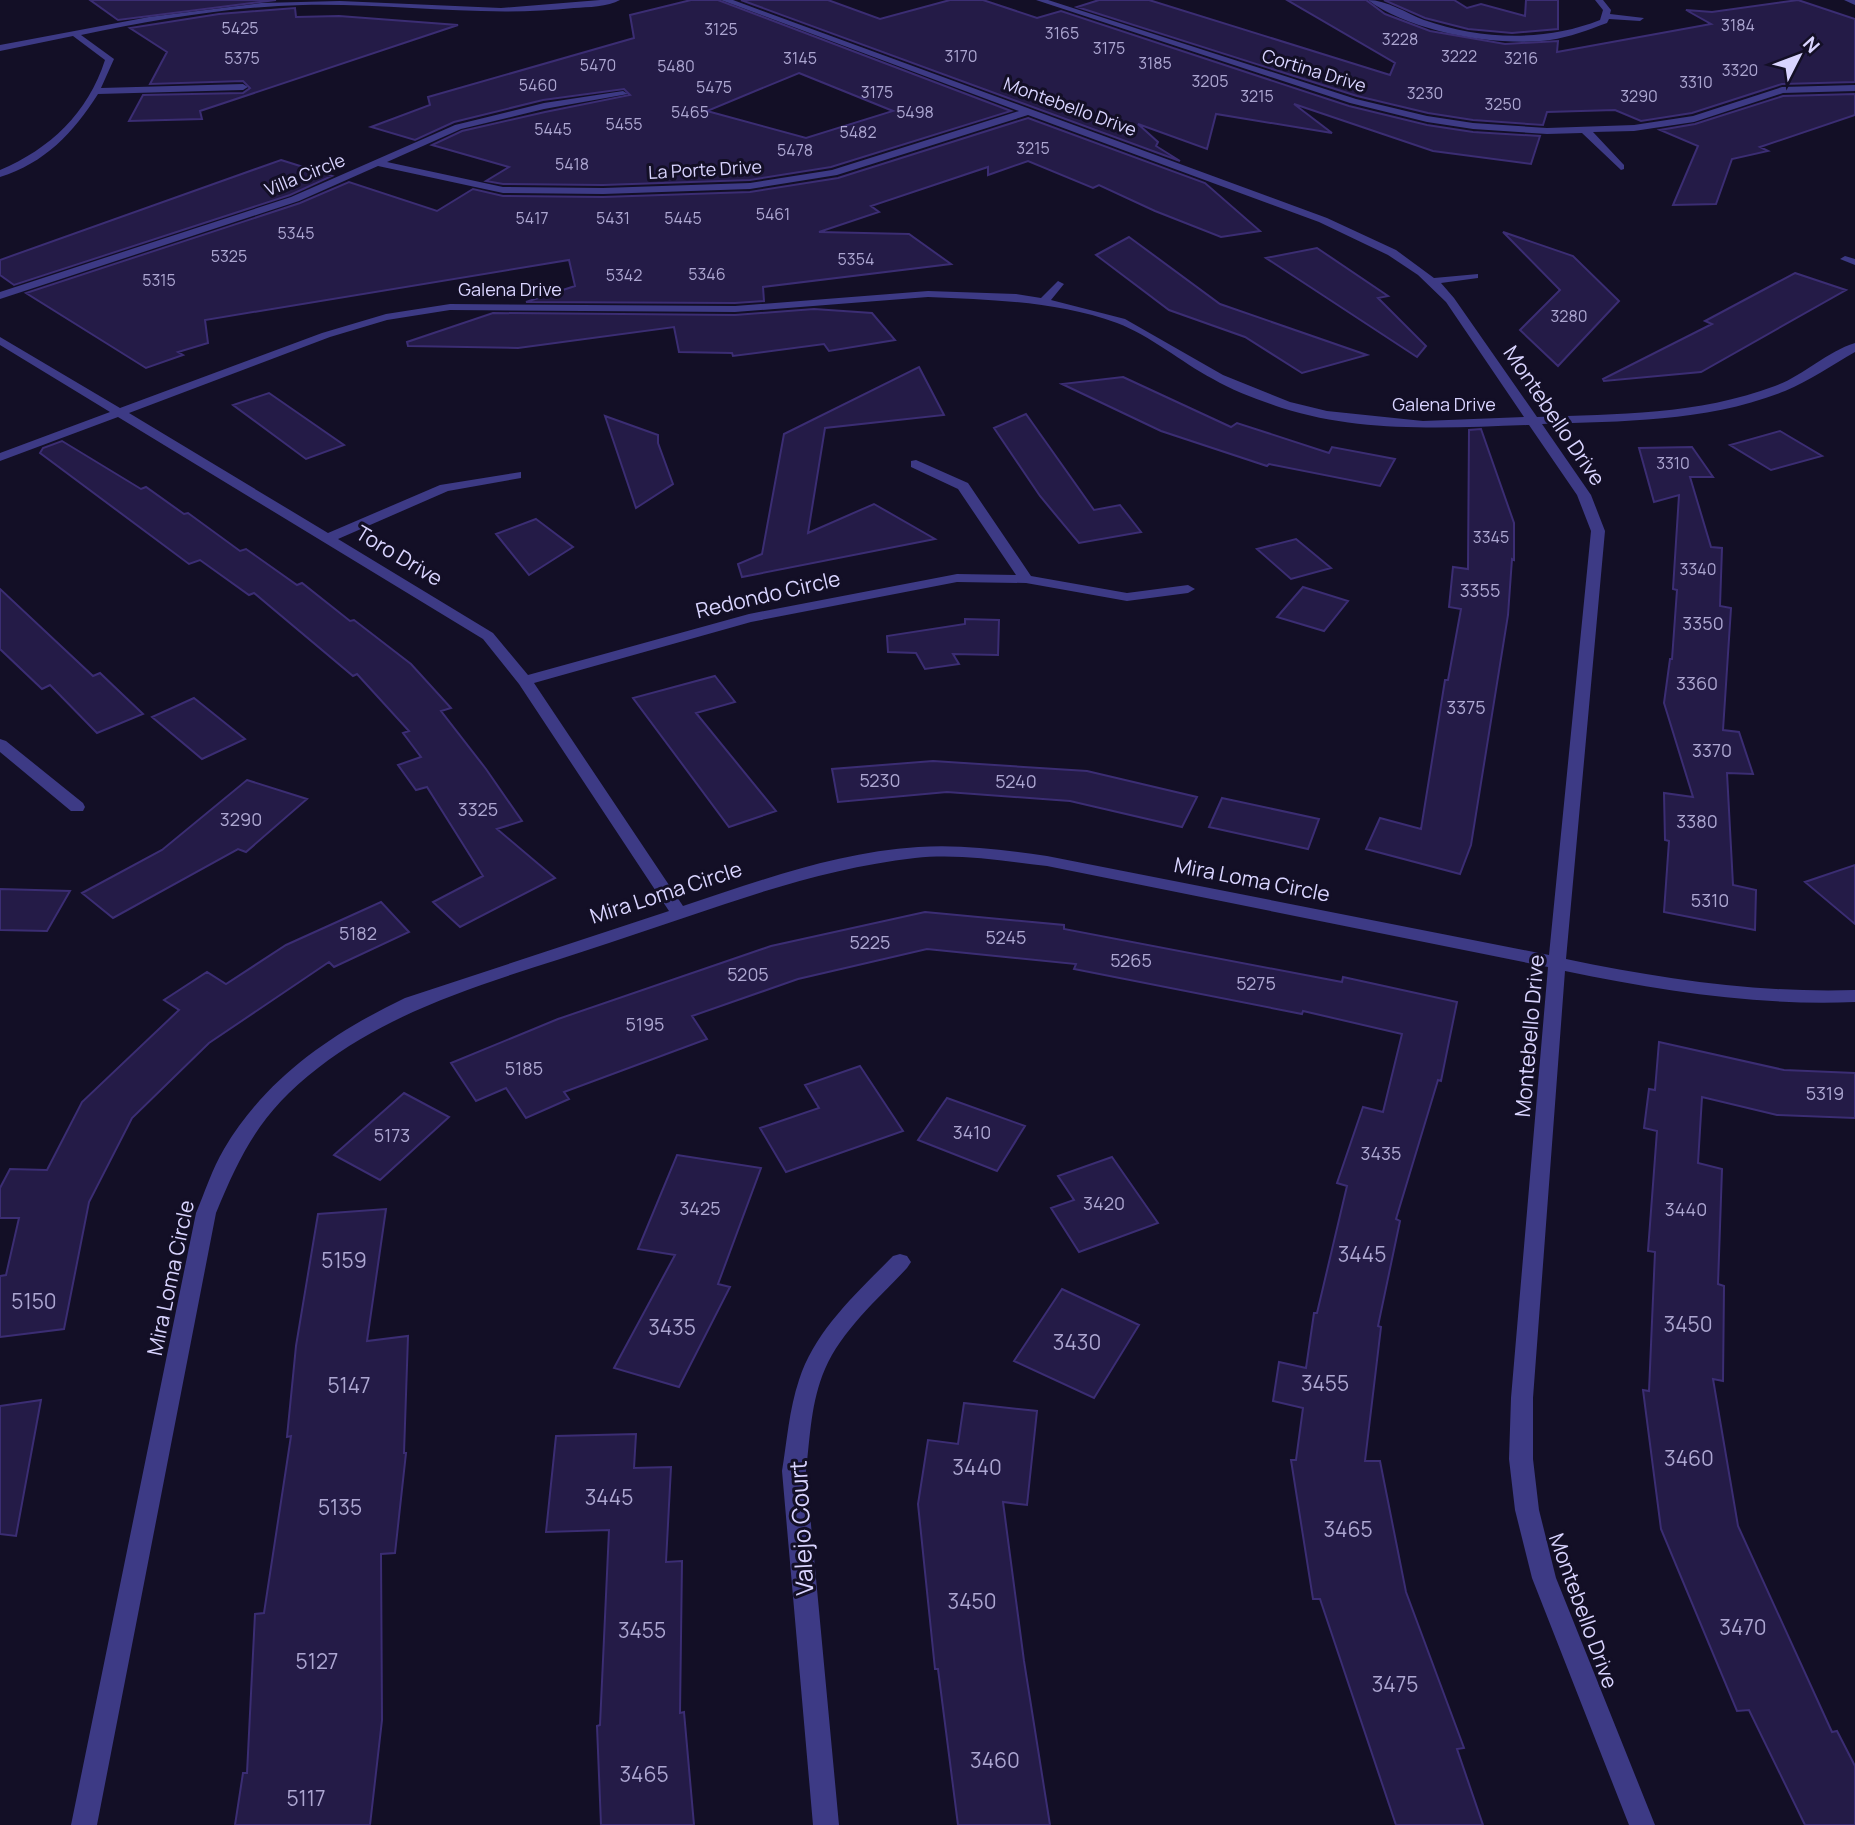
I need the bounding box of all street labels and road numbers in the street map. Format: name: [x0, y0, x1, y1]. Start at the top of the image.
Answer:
street label: Cortina Drive: [1259, 43, 1369, 97]
street label: Montebello Drive: [1001, 71, 1140, 141]
street label: Villa Circle: [261, 147, 348, 201]
street label: La Porte Drive: [647, 154, 762, 184]
street label: Galena Drive: [458, 277, 562, 301]
street label: Montebello Drive: [1498, 340, 1612, 491]
street label: Galena Drive: [1392, 392, 1496, 416]
street label: Toro Drive: [351, 518, 448, 592]
street label: Redondo Circle: [693, 564, 843, 624]
street label: Mira Loma Circle: [1172, 850, 1332, 908]
street label: Mira Loma Circle: [586, 854, 745, 930]
street label: Montebello Drive: [1508, 953, 1550, 1118]
street label: Mira Loma Circle: [140, 1198, 200, 1358]
street label: Valejo Court: [780, 1460, 821, 1596]
street label: Montebello Drive: [1543, 1529, 1625, 1692]

